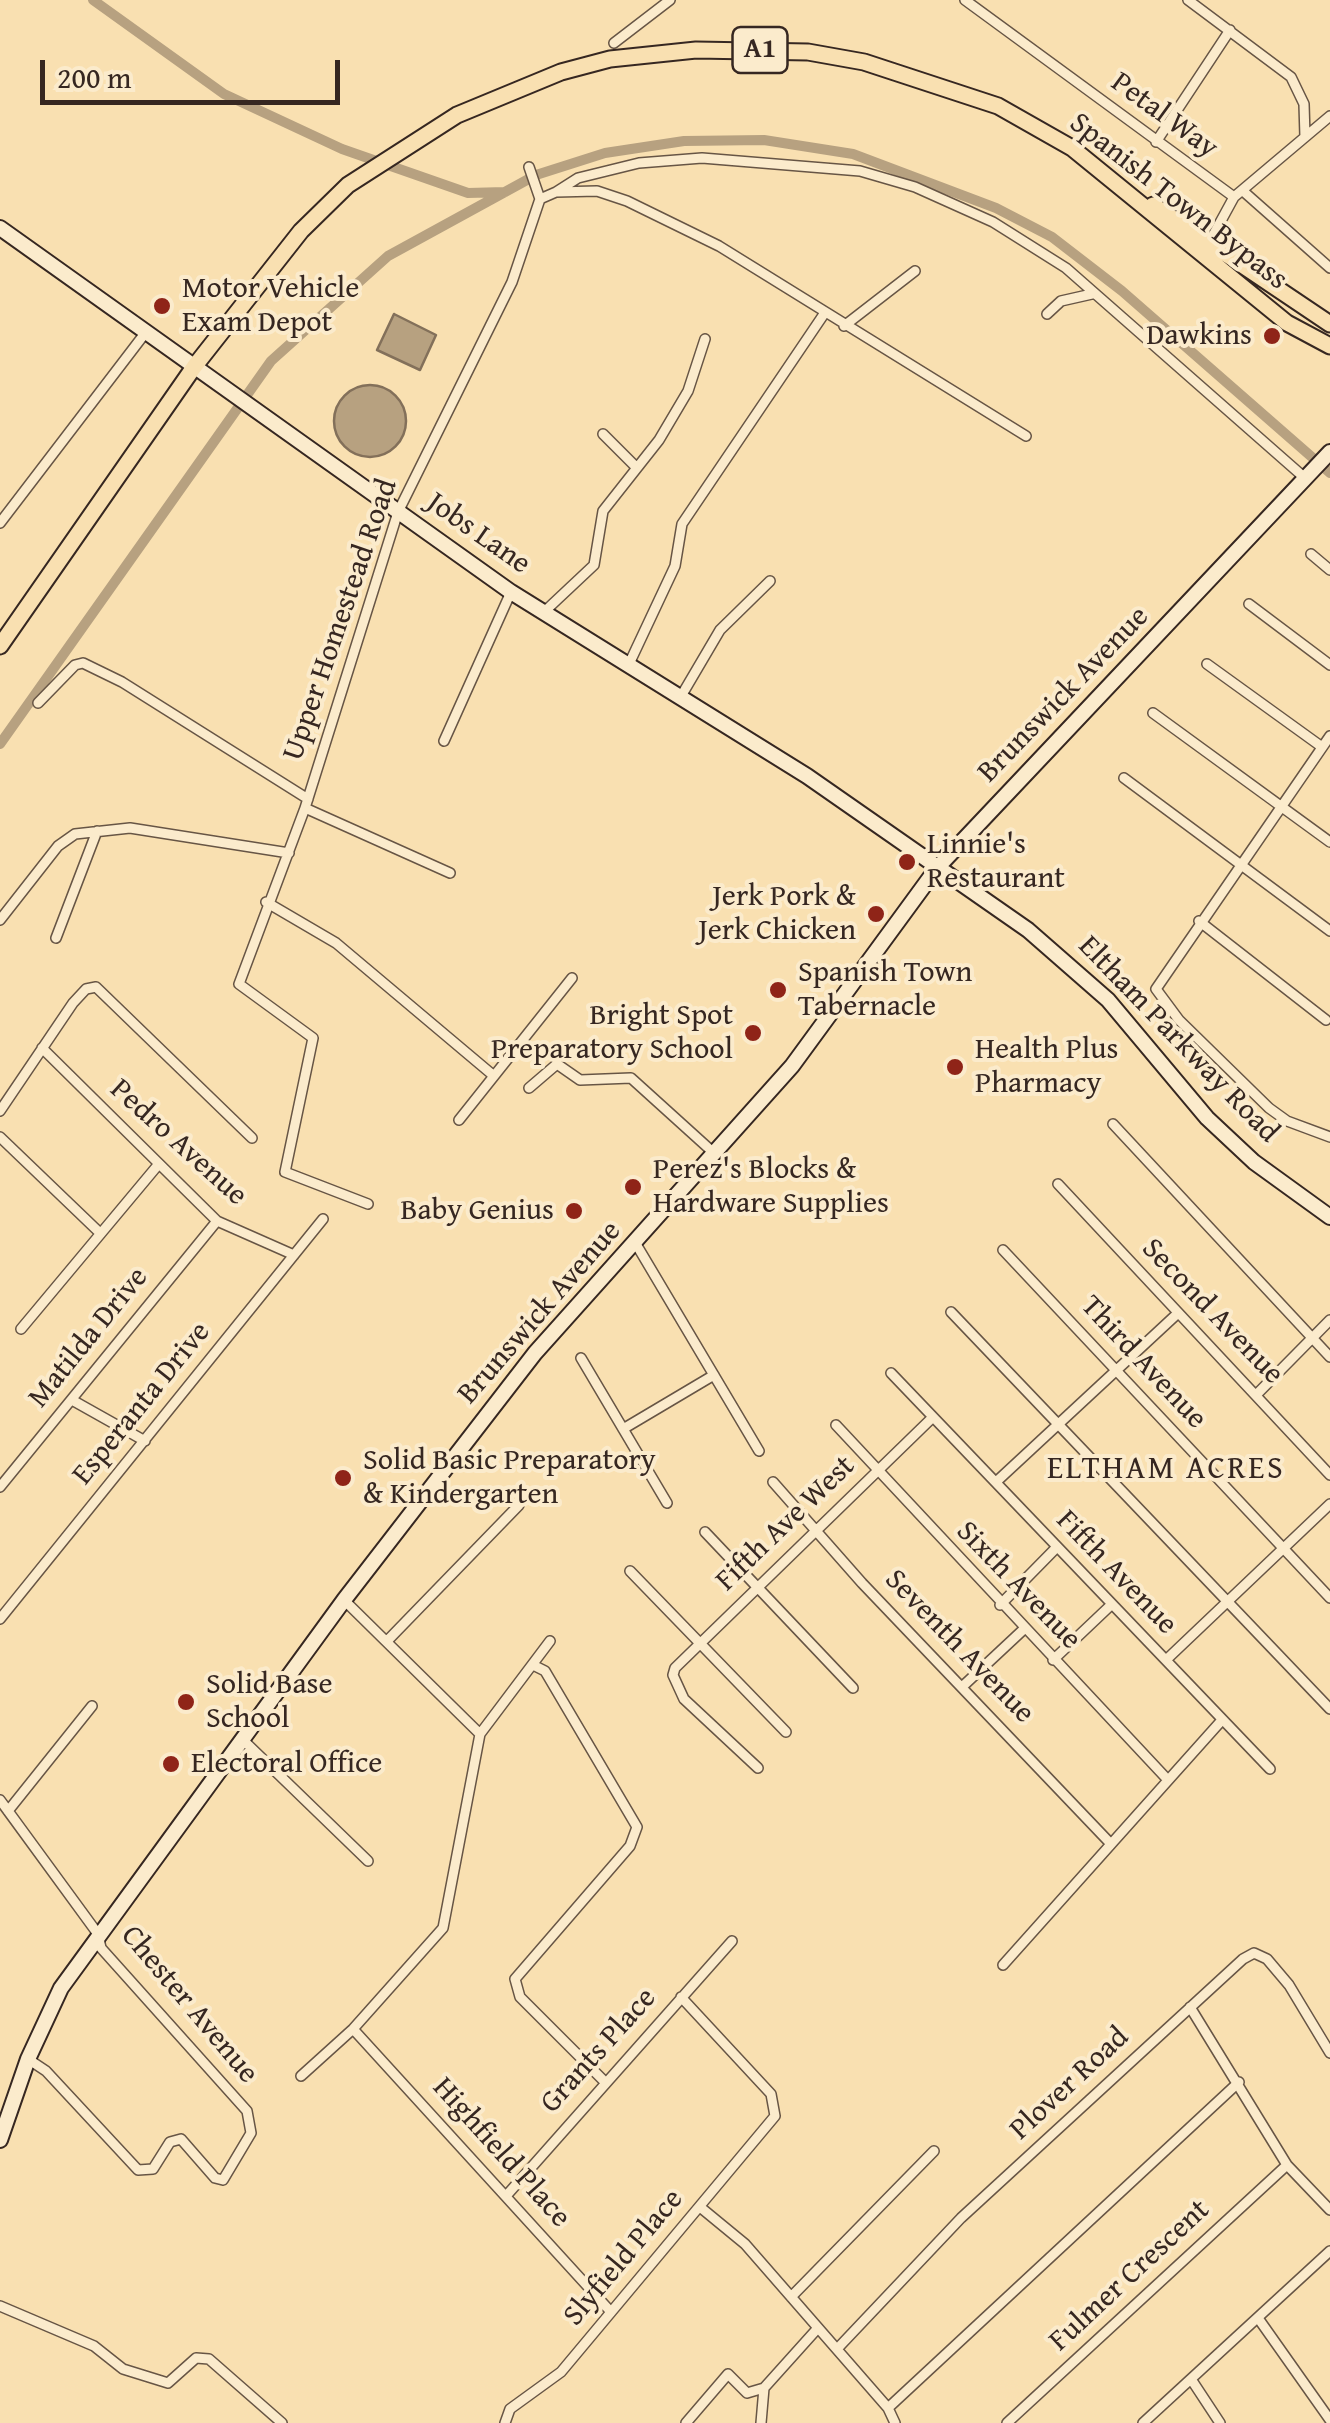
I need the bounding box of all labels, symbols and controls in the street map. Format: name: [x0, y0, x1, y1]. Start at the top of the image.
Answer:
road number: A1: [732, 27, 788, 73]
scale bar: [45, 40, 345, 102]
text: 200 m: [57, 55, 131, 99]
street label: Petal Way: [1103, 65, 1225, 167]
street label: Spanish Town Bypass: [1062, 106, 1294, 298]
place label: Motor Vehicle Exam Depot: [182, 271, 359, 342]
marker: Motor Vehicle Exam Depot: [151, 295, 173, 317]
place label: Dawkins: [1146, 318, 1252, 354]
marker: Dawkins: [1261, 325, 1283, 347]
street label: Upper Homestead Road: [276, 475, 406, 765]
street label: Jobs Lane: [419, 485, 537, 583]
street label: Brunswick Avenue: [971, 599, 1157, 791]
place label: Linnie's Restaurant: [927, 827, 1065, 898]
marker: Linnie's Restaurant: [896, 851, 918, 873]
place label: Jerk Pork & Jerk Chicken: [698, 879, 856, 950]
marker: Jerk Pork & Jerk Chicken: [865, 903, 887, 925]
street label: Eltham Parkway Road: [1070, 929, 1286, 1151]
place label: Spanish Town Tabernacle: [798, 955, 972, 1026]
marker: Spanish Town Tabernacle: [767, 979, 789, 1001]
place label: Bright Spot Preparatory School: [491, 998, 733, 1068]
marker: Bright Spot Preparatory School: [742, 1022, 764, 1044]
place label: Health Plus Pharmacy: [975, 1032, 1118, 1102]
marker: Health Plus Pharmacy: [944, 1056, 966, 1078]
street label: Pedro Avenue: [102, 1072, 254, 1214]
place label: Perez's Blocks & Hardware Supplies: [653, 1152, 889, 1222]
marker: Perez's Blocks & Hardware Supplies: [622, 1176, 644, 1198]
place label: Baby Genius: [401, 1193, 554, 1229]
marker: Baby Genius: [563, 1200, 585, 1222]
street label: Brunswick Avenue: [451, 1214, 629, 1412]
street label: Second Avenue: [1133, 1232, 1291, 1392]
street label: Matilda Drive: [21, 1260, 157, 1416]
street label: Third Avenue: [1072, 1289, 1214, 1437]
street label: Esperanta Drive: [65, 1315, 219, 1493]
place label: Solid Basic Preparatory & Kindergarten: [363, 1443, 656, 1514]
street label: Fifth Ave West: [709, 1449, 863, 1599]
district label: ELTHAM ACRES: [1047, 1451, 1285, 1489]
marker: Solid Basic Preparatory & Kindergarten: [332, 1467, 354, 1489]
street label: Fifth Avenue: [1048, 1503, 1184, 1643]
street label: Sixth Avenue: [948, 1514, 1088, 1658]
street label: Seventh Avenue: [877, 1563, 1041, 1731]
place label: Solid Base School: [206, 1667, 333, 1738]
marker: Solid Base School: [175, 1691, 197, 1713]
place label: Electoral Office: [191, 1746, 382, 1782]
marker: Electoral Office: [160, 1753, 182, 1775]
street label: Chester Avenue: [113, 1919, 265, 2091]
street label: Grants Place: [533, 1981, 665, 2121]
street label: Plover Road: [1003, 2020, 1137, 2148]
street label: Highfield Place: [424, 2071, 578, 2235]
street label: Slyfield Place: [556, 2182, 692, 2334]
street label: Fulmer Crescent: [1042, 2193, 1218, 2359]

